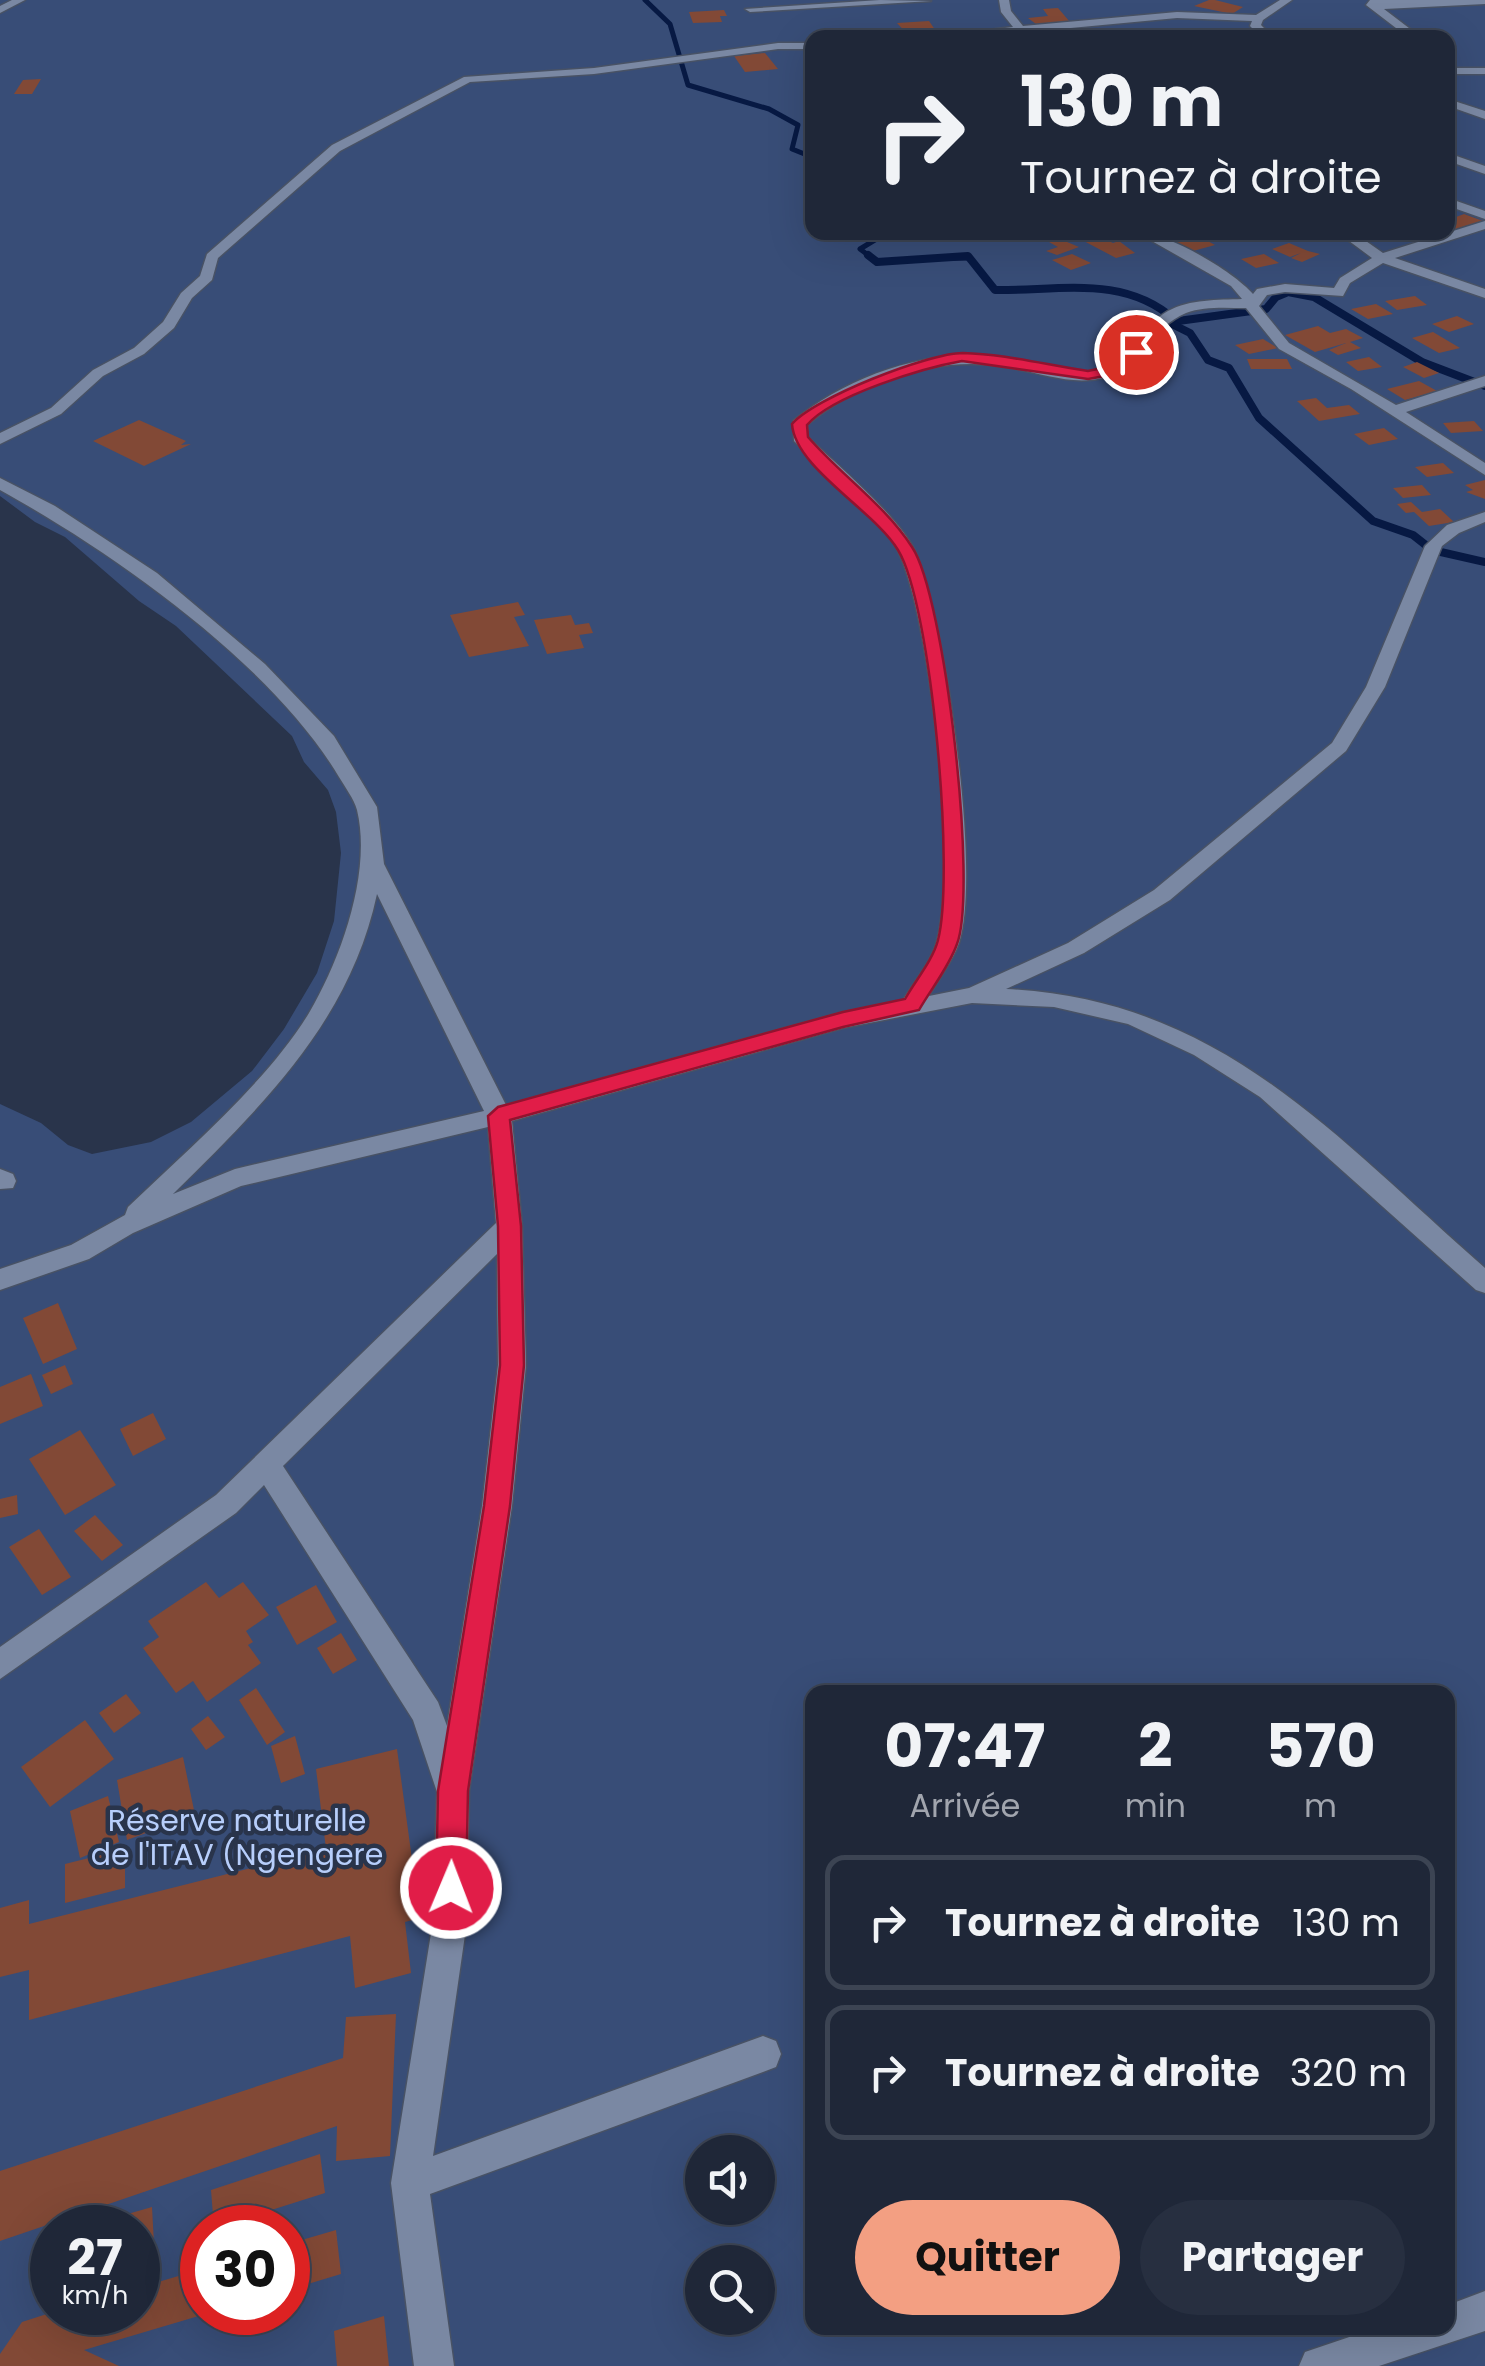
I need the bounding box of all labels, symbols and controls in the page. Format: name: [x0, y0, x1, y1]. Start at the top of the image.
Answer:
text: 130 m: [1020, 52, 1223, 151]
icon: right: [855, 70, 985, 200]
text: Tournez à droite: [1020, 146, 1382, 209]
pin: [1094, 310, 1179, 395]
icon: arrive: [1109, 325, 1164, 380]
text: 07:47: [884, 1704, 1045, 1788]
text: 2: [1138, 1704, 1172, 1788]
text: 570: [1265, 1704, 1376, 1788]
text: Arrivée: [909, 1783, 1020, 1828]
text: min: [1125, 1783, 1186, 1828]
text: m: [1304, 1783, 1337, 1828]
park label: Réserve naturelle de l'ITAV (Ngengere: [91, 1799, 383, 1876]
position arrow: [399, 1836, 503, 1940]
icon: right: [860, 1895, 915, 1950]
text: Tournez à droite: [945, 1896, 1260, 1949]
text: 130 m: [1292, 1896, 1400, 1949]
icon: right: [860, 2045, 915, 2100]
text: Tournez à droite: [945, 2046, 1260, 2099]
text: 320 m: [1290, 2046, 1407, 2099]
map controls: [685, 2135, 775, 2335]
button: sound: [685, 2135, 775, 2225]
button: Quitter: [855, 2200, 1120, 2315]
button: Partager: [1140, 2200, 1405, 2315]
speed limit sign: 30: [180, 2205, 310, 2335]
text: 27: [67, 2222, 123, 2293]
button: search: [685, 2245, 775, 2335]
text: km/h: [62, 2278, 128, 2313]

